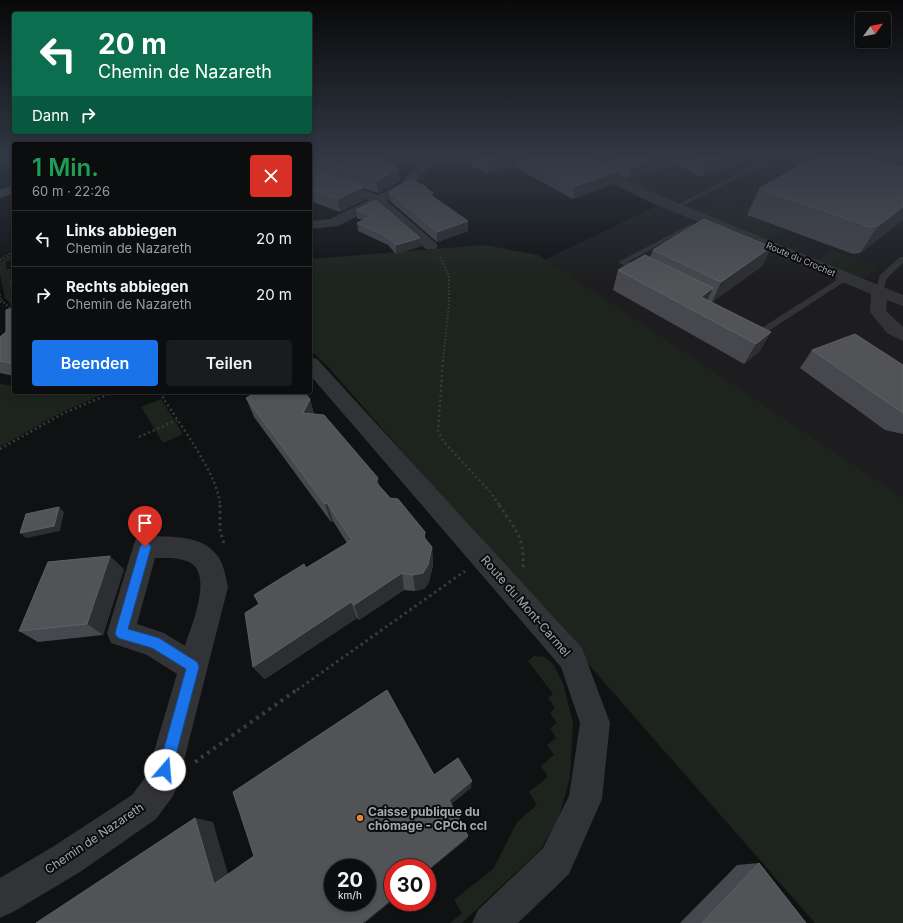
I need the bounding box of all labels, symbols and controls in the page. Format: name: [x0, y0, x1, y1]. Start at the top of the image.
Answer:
north arrow: [855, 12, 891, 48]
map controls: [855, 12, 891, 48]
text: 20 m: [98, 27, 167, 61]
icon: left: [32, 28, 84, 80]
text: Chemin de Nazareth: [98, 61, 272, 82]
icon: right: [77, 104, 99, 126]
text: Dann: [32, 106, 69, 125]
text: 1 Min.: [32, 153, 99, 182]
button: close: [250, 155, 292, 197]
text: 60 m · 22:26: [32, 183, 110, 199]
text: Links abbiegen: [66, 221, 177, 240]
icon: left: [32, 228, 54, 250]
text: 20 m: [256, 229, 292, 248]
street label: Route du Crochet: [765, 239, 837, 279]
text: Chemin de Nazareth: [66, 240, 192, 256]
text: Rechts abbiegen: [66, 277, 188, 296]
icon: right: [32, 284, 54, 306]
text: 20 m: [256, 285, 292, 304]
text: Chemin de Nazareth: [66, 296, 192, 312]
button: Beenden: [32, 340, 158, 386]
button: Teilen: [166, 340, 292, 386]
pin: [128, 506, 162, 547]
icon: arrive: [134, 512, 156, 534]
street label: Route du Mont-Carmel: [478, 552, 574, 660]
position arrow: [144, 749, 186, 791]
street label: Chemin de Nazareth: [42, 799, 146, 877]
place label: Caisse publique du chômage - CPCh ccl: [368, 804, 487, 833]
marker: Caisse publique du chômage - CPCh ccl: [355, 813, 365, 823]
speed limit sign: 30: [384, 859, 436, 911]
text: 20: [337, 868, 363, 892]
text: km/h: [338, 889, 362, 901]

